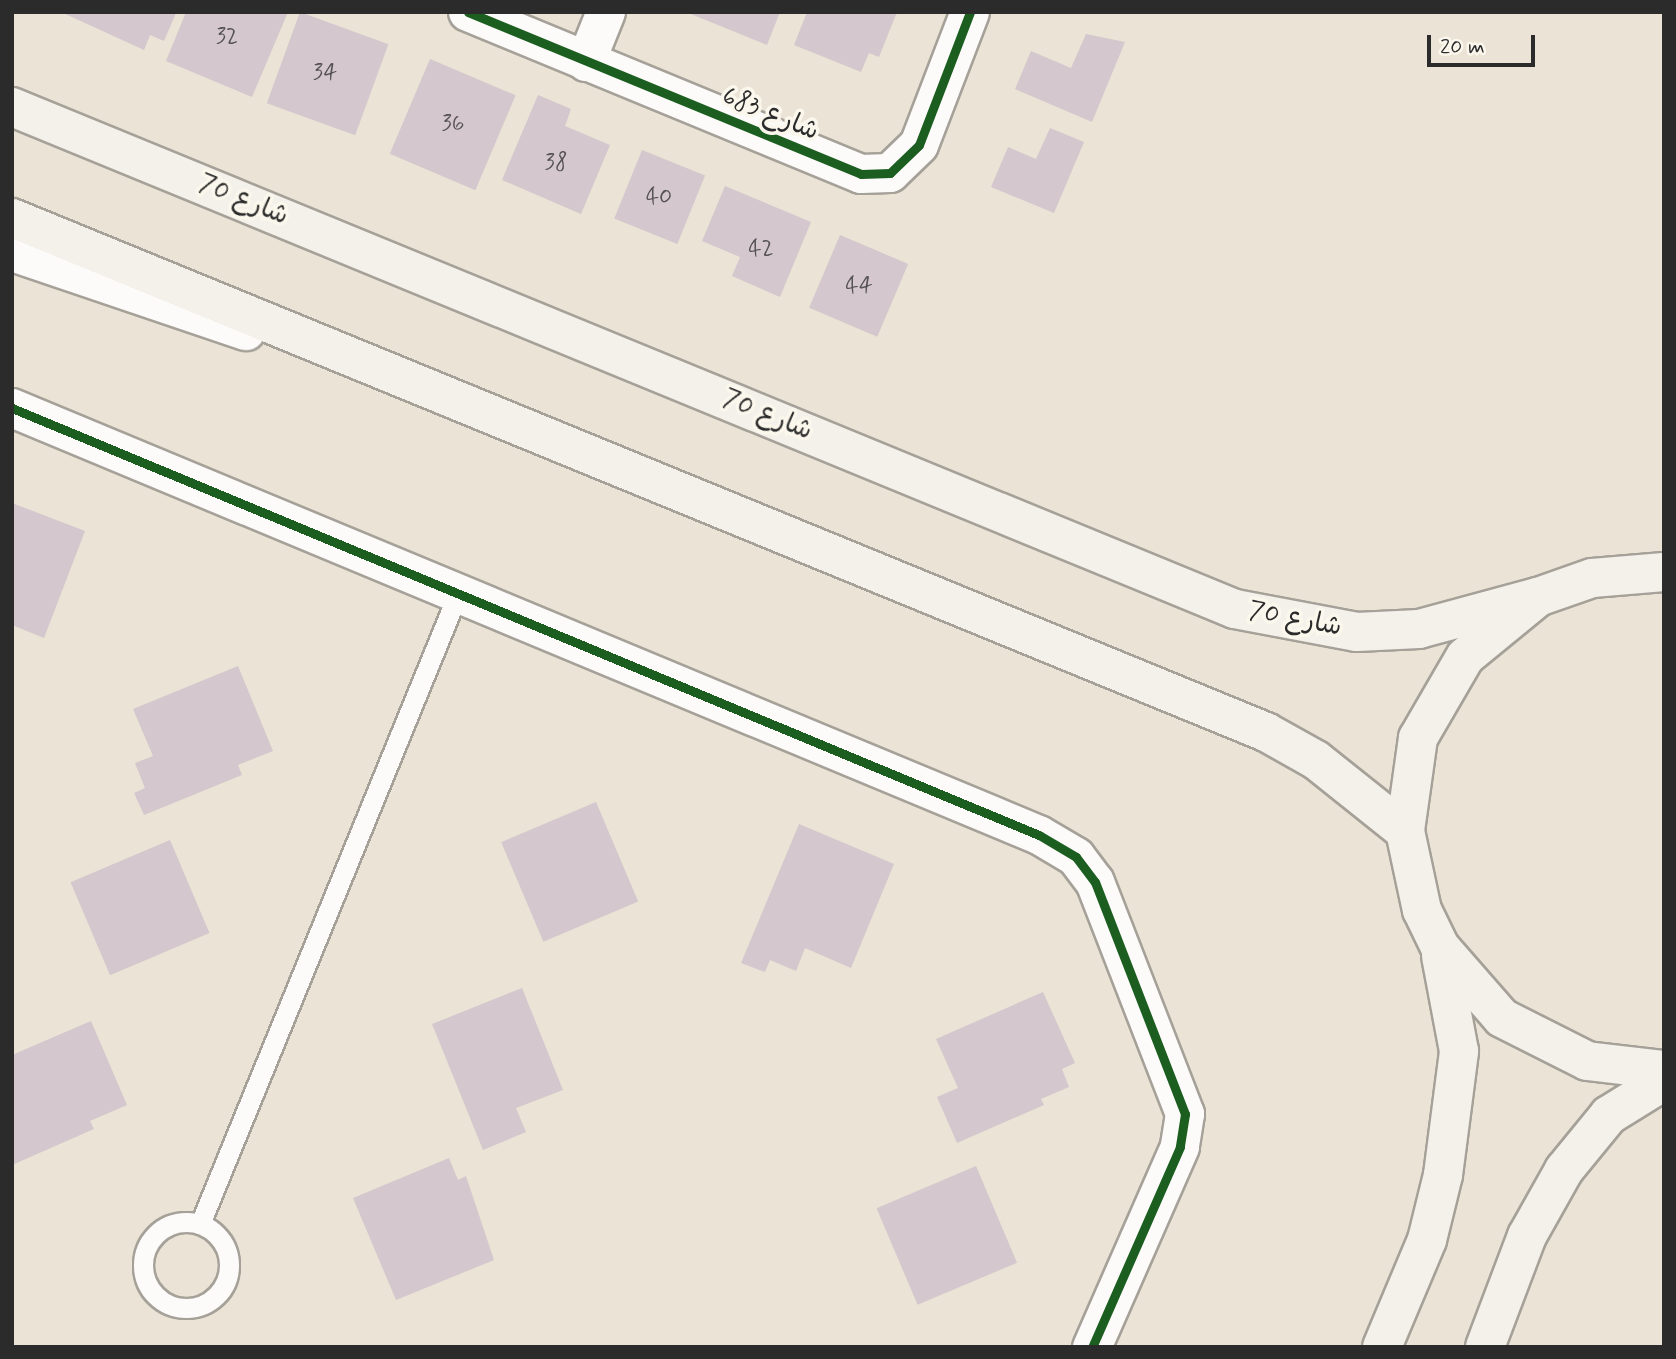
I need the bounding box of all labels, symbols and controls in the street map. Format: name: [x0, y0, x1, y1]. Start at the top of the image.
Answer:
scale bar: [1431, 21, 1540, 65]
house number: 32: [216, 23, 238, 51]
text: 20 m: [1440, 33, 1485, 61]
house number: 34: [313, 59, 337, 87]
street label: شارع 683: [717, 82, 823, 148]
house number: 36: [441, 110, 465, 138]
house number: 38: [545, 149, 567, 177]
street label: شارع 70: [194, 169, 292, 233]
house number: 40: [646, 183, 672, 211]
house number: 42: [748, 235, 774, 263]
house number: 44: [845, 272, 873, 300]
street label: شارع 70: [718, 384, 816, 448]
street label: شارع 70: [1246, 596, 1344, 644]

